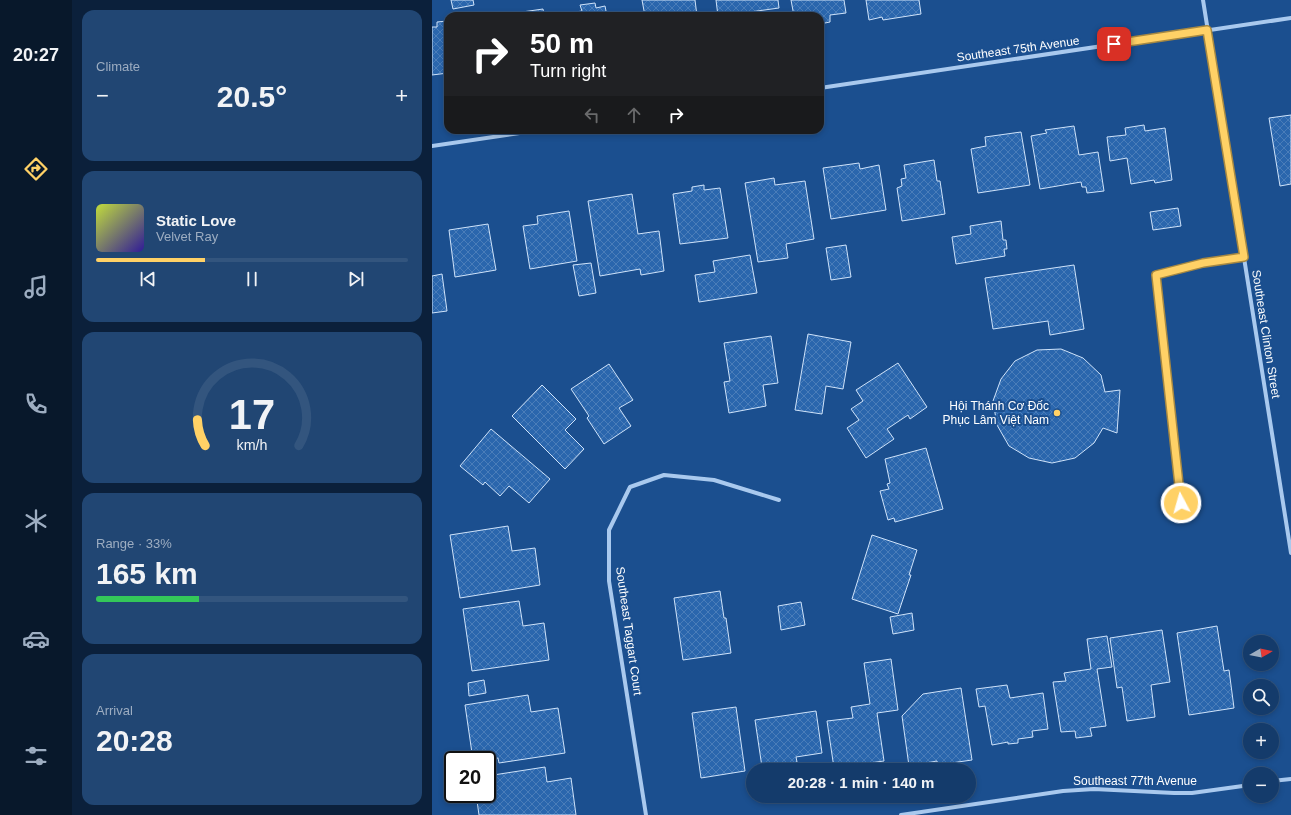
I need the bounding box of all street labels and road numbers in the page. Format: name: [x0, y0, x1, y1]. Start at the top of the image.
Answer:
street label: Southeast 75th Avenue: [956, 33, 1081, 65]
street label: Southeast Clinton Street: [1249, 269, 1283, 400]
street label: Southeast Taggart Court: [613, 566, 645, 697]
street label: Southeast 77th Avenue: [1073, 774, 1197, 788]

